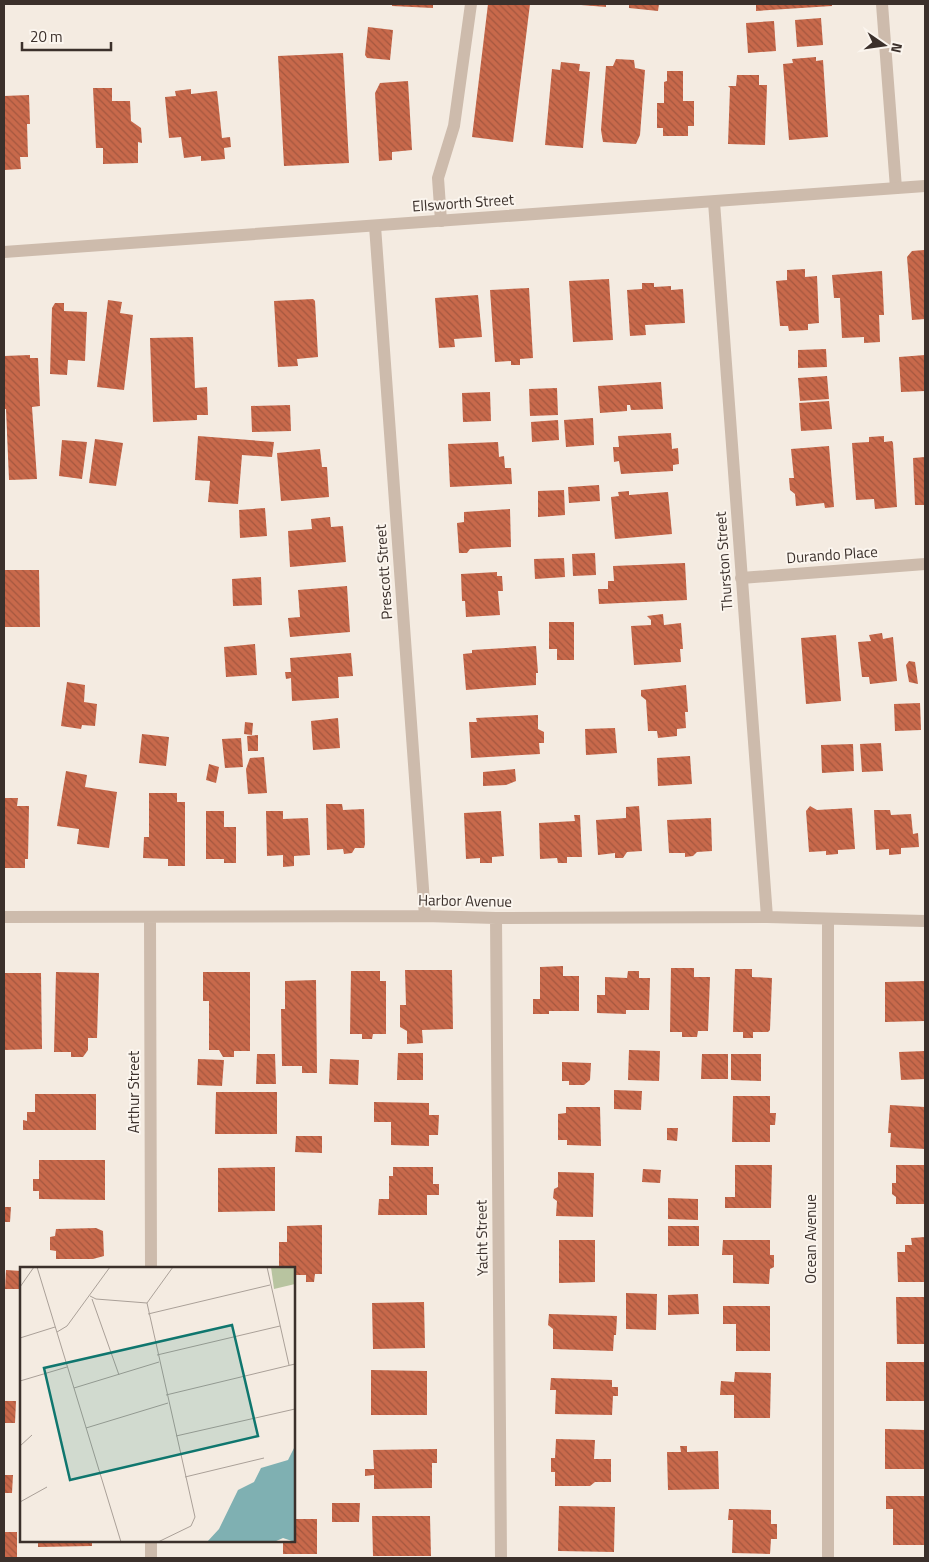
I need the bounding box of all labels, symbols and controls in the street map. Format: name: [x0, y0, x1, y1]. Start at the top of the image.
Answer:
scale bar: [22, 20, 111, 52]
north arrow: [859, 20, 909, 70]
text: 20 m: [30, 25, 63, 48]
text: N: [886, 41, 908, 55]
street label: Ellsworth Street: [411, 187, 515, 218]
street label: Thurston Street: [709, 510, 738, 611]
street label: Prescott Street: [369, 523, 398, 620]
street label: Durando Place: [786, 540, 878, 569]
street label: Harbor Avenue: [418, 888, 512, 913]
street label: Arthur Street: [122, 1050, 145, 1133]
street label: Ocean Avenue: [799, 1194, 822, 1284]
street label: Yacht Street: [469, 1199, 494, 1276]
inset map: [20, 1267, 295, 1542]

